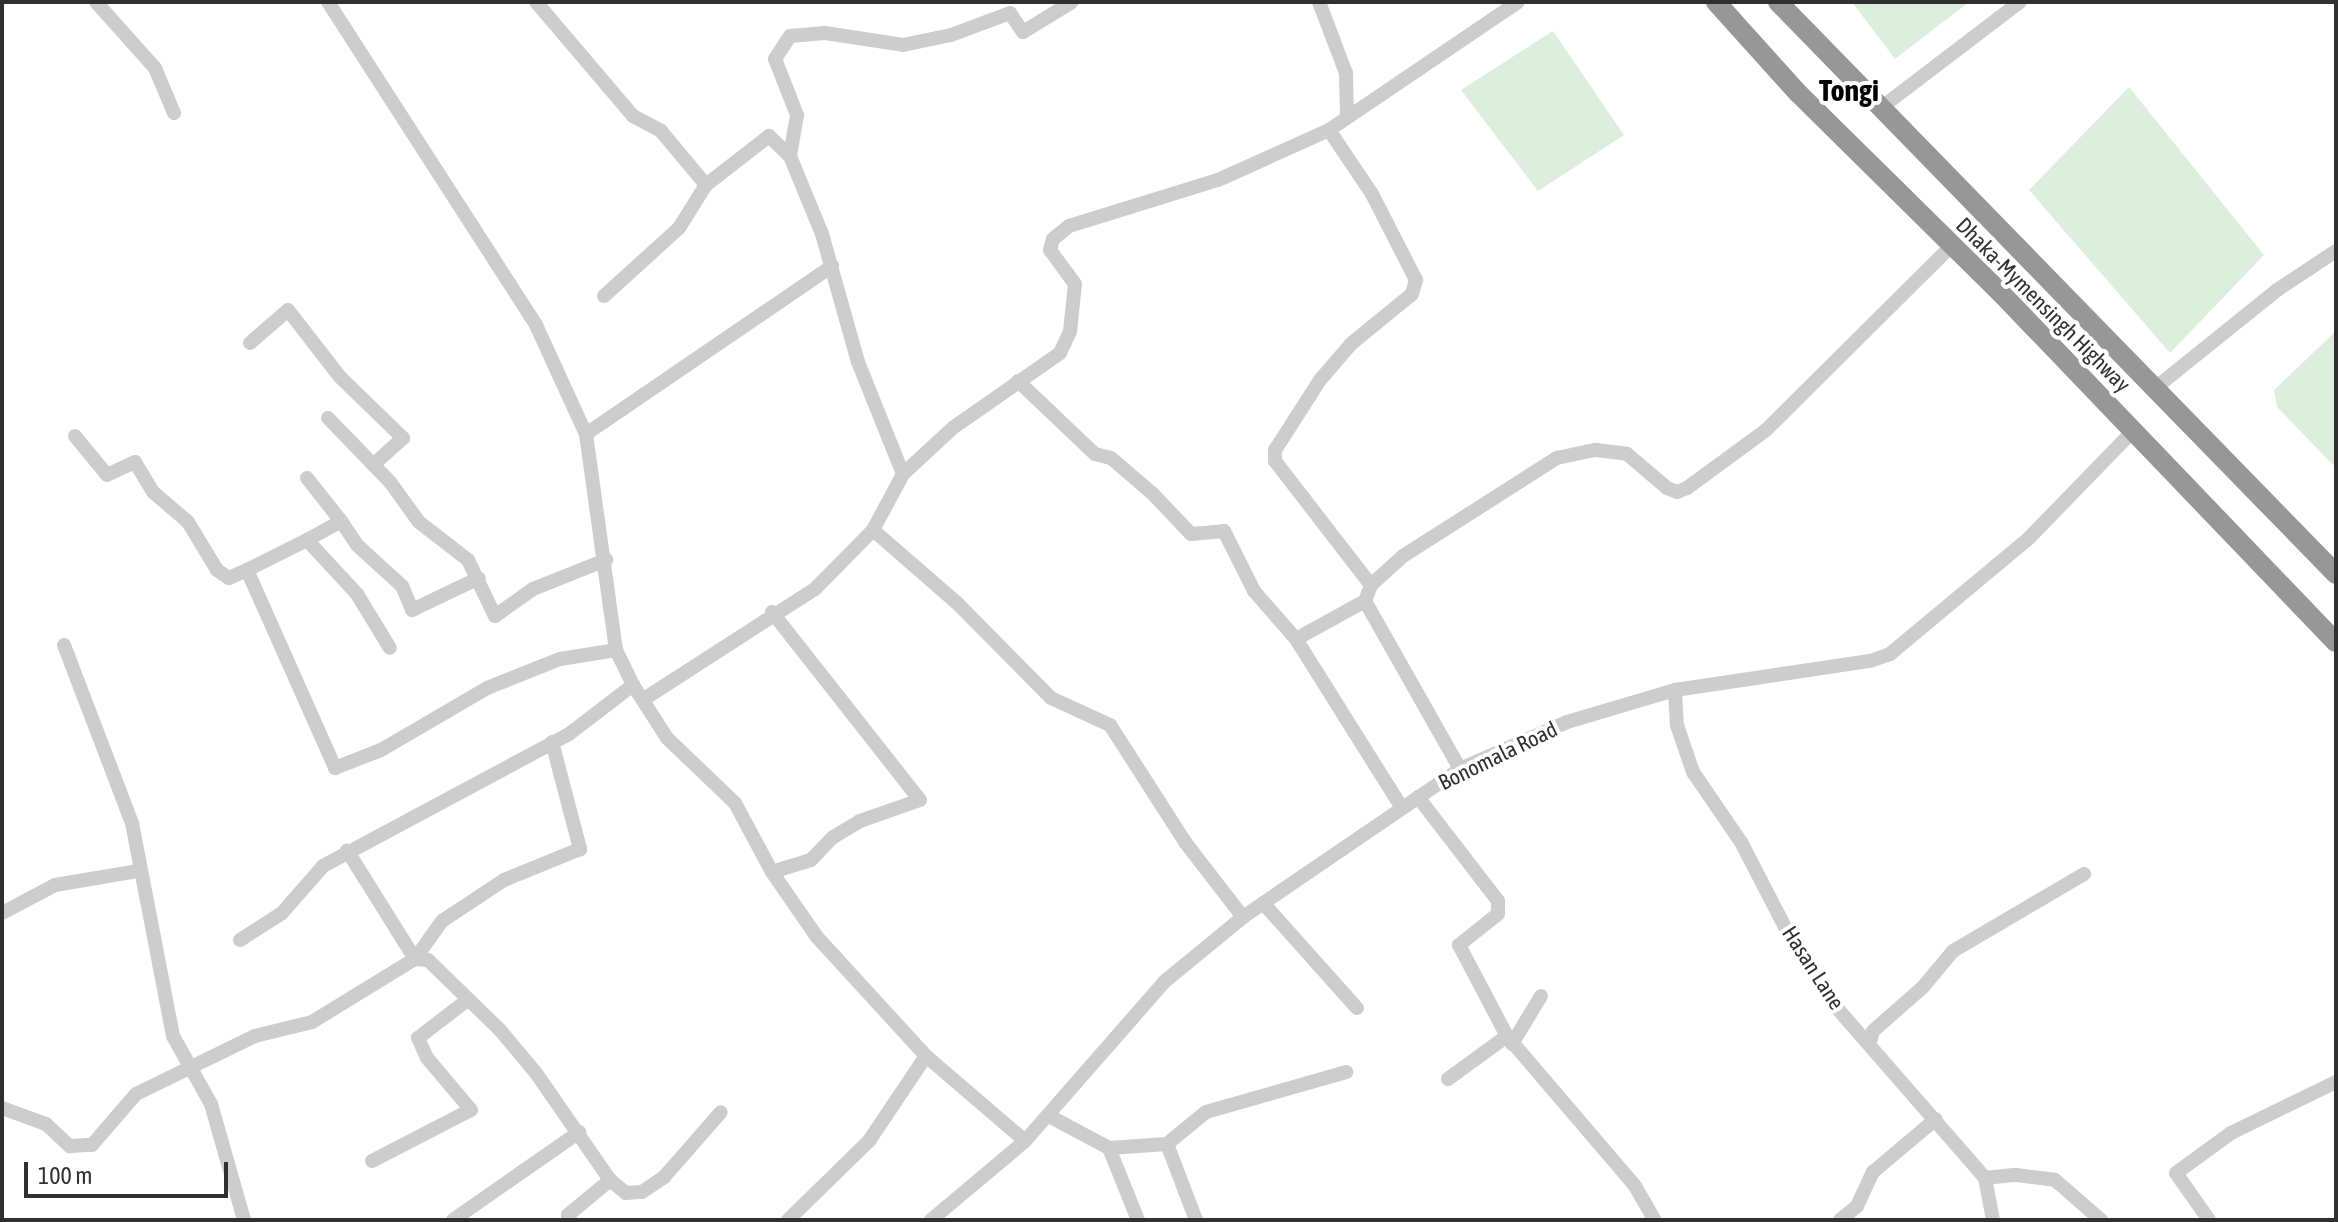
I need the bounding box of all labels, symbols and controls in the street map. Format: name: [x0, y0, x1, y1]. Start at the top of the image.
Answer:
district label: Tongi: [1819, 72, 1879, 108]
street label: Dhaka-Mymensingh Highway: [1950, 212, 2136, 398]
street label: Bonomala Road: [1434, 716, 1562, 796]
street label: Hasan Lane: [1776, 921, 1850, 1015]
scale bar: [28, 1146, 232, 1196]
text: 100 m: [38, 1162, 92, 1189]

